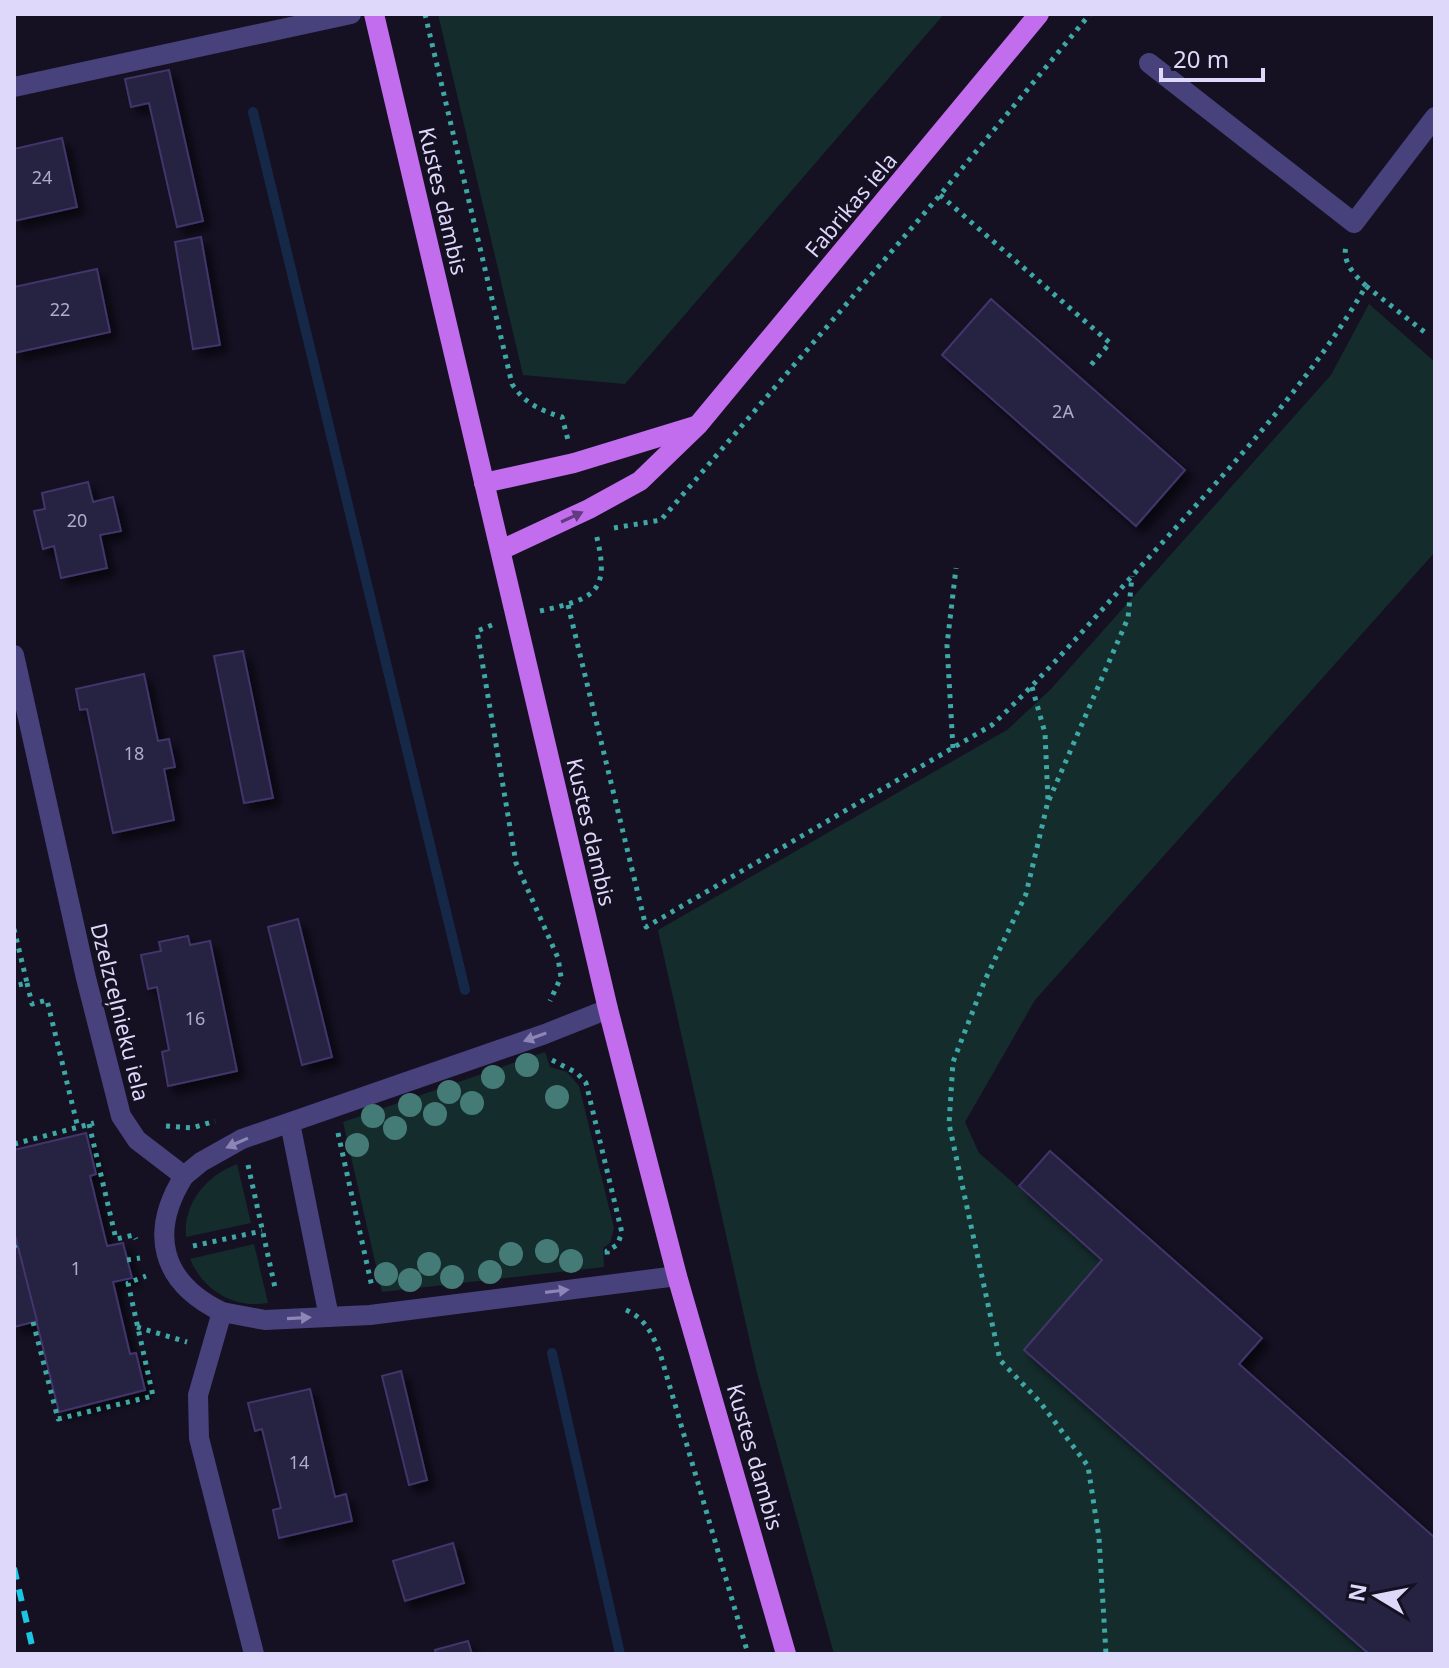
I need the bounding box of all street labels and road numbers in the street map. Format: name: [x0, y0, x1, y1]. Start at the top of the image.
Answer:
street label: Kustes dambis: [412, 124, 476, 277]
street label: Fabrikas iela: [797, 145, 903, 263]
street label: Kustes dambis: [560, 755, 624, 908]
street label: Dzelzceļnieku iela: [84, 920, 158, 1104]
street label: Kustes dambis: [721, 1380, 791, 1533]

